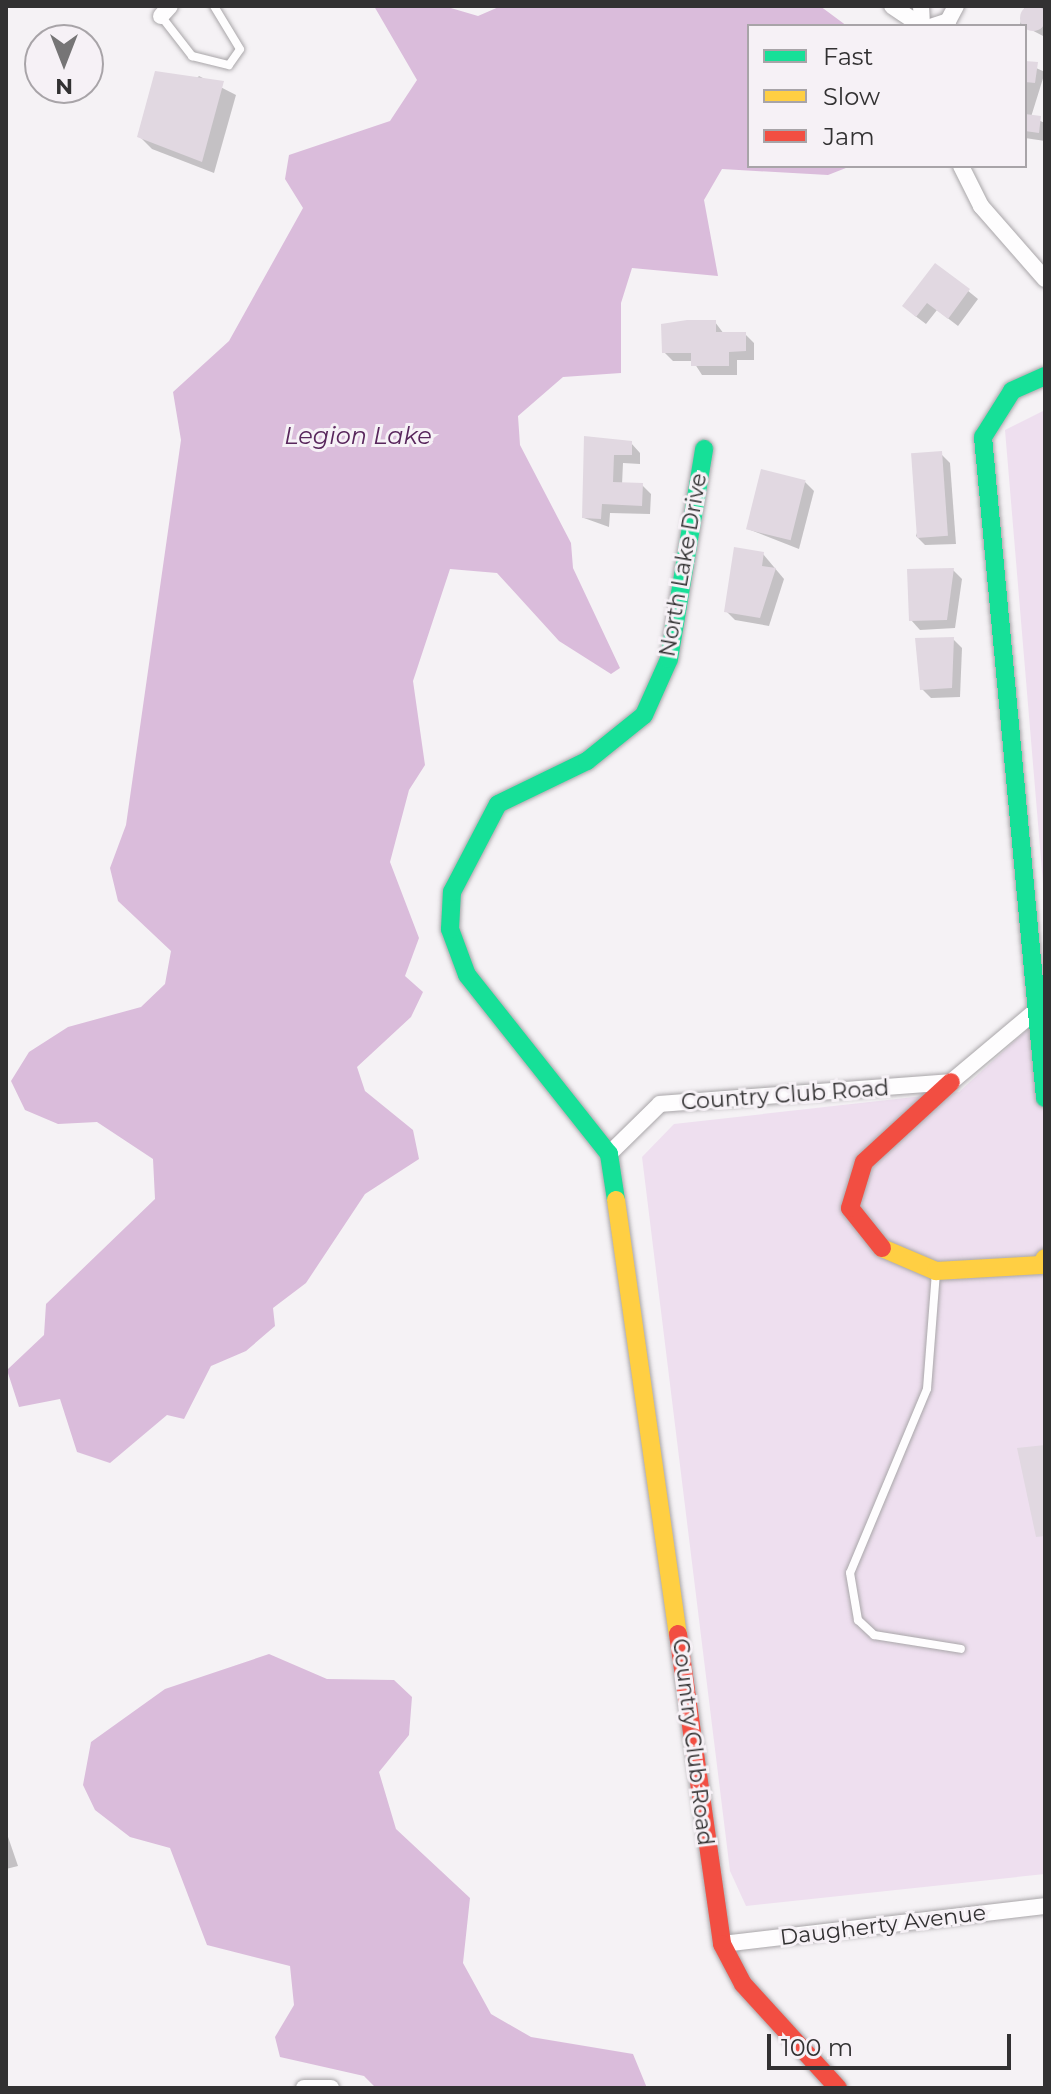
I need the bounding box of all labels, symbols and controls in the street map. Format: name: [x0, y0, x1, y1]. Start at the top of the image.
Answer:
north arrow: [24, 24, 104, 104]
legend: [747, 24, 1027, 168]
text: Fast: [823, 42, 873, 71]
text: N: [55, 73, 73, 100]
text: Slow: [823, 82, 880, 111]
text: Jam: [823, 122, 875, 151]
water label: Legion Lake: [284, 422, 432, 450]
street label: North Lake Drive: [654, 471, 712, 659]
street label: Country Club Road: [680, 1075, 890, 1115]
street label: Country Club Road: [667, 1637, 719, 1847]
street label: Daugherty Avenue: [779, 1899, 987, 1951]
scale bar: [771, 2018, 1015, 2068]
text: 100 m: [781, 2033, 853, 2062]

